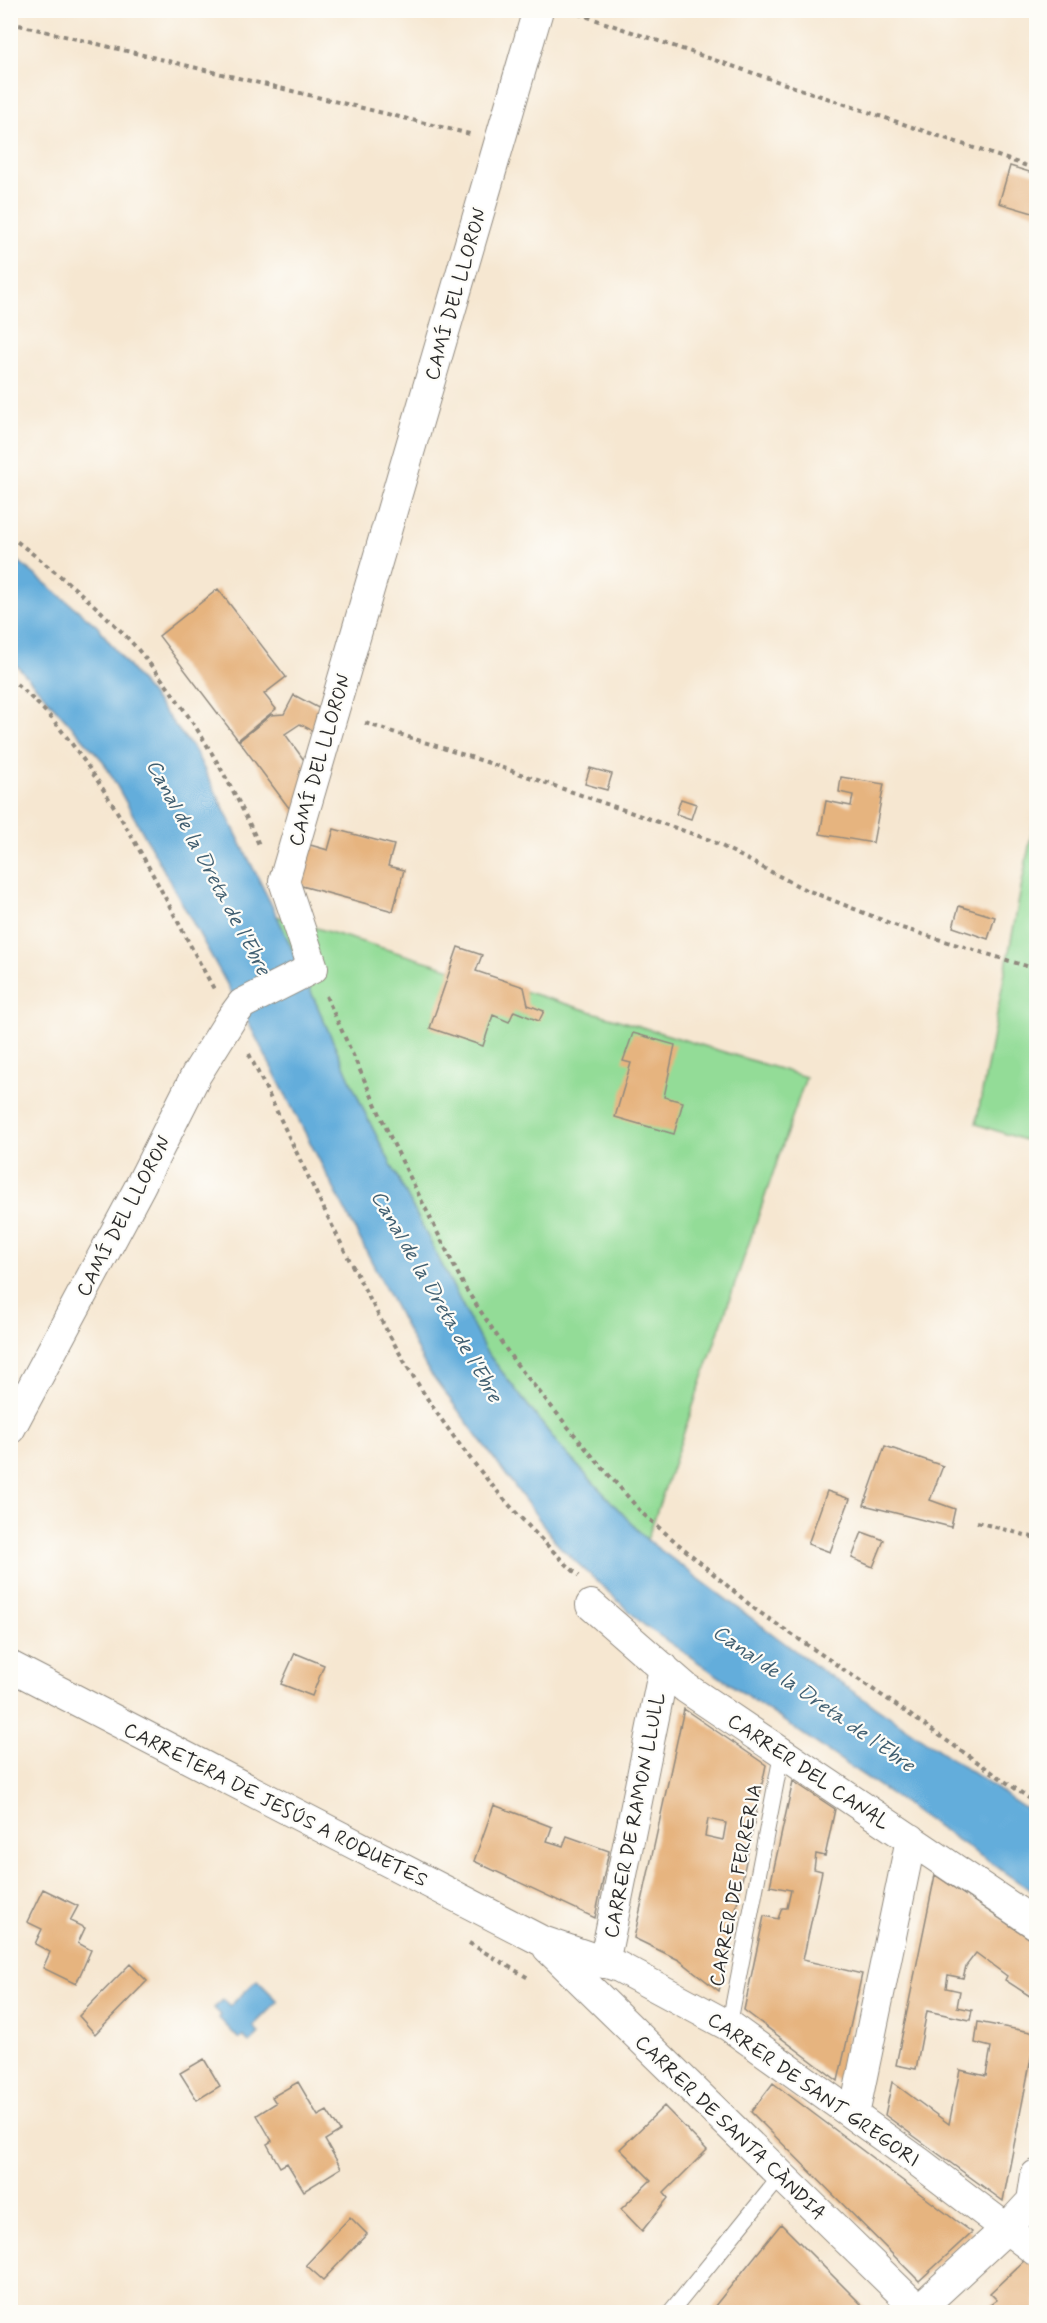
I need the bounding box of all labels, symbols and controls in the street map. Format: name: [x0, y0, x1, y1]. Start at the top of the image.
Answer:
street label: CAMÍ DEL LLORON: [419, 205, 494, 384]
street label: CAMÍ DEL LLORON: [283, 671, 358, 850]
water label: Canal de la Dreta de l'Ebre: [139, 755, 278, 982]
street label: CAMÍ DEL LLORON: [71, 1132, 178, 1302]
water label: Canal de la Dreta de l'Ebre: [364, 1185, 509, 1409]
water label: Canal de la Dreta de l'Ebre: [707, 1618, 921, 1780]
street label: CARRER DE RAMON LLULL: [598, 1690, 673, 1940]
street label: CARRER DEL CANAL: [722, 1708, 895, 1837]
street label: CARRETERA DE JESÚS A ROQUETES: [119, 1717, 432, 1894]
street label: CARRER DE FERRERIA: [704, 1782, 769, 1989]
street label: CARRER DE SANT GREGORI: [702, 2007, 925, 2174]
street label: CARRER DE SANTA CÀNDIA: [628, 2029, 832, 2227]

